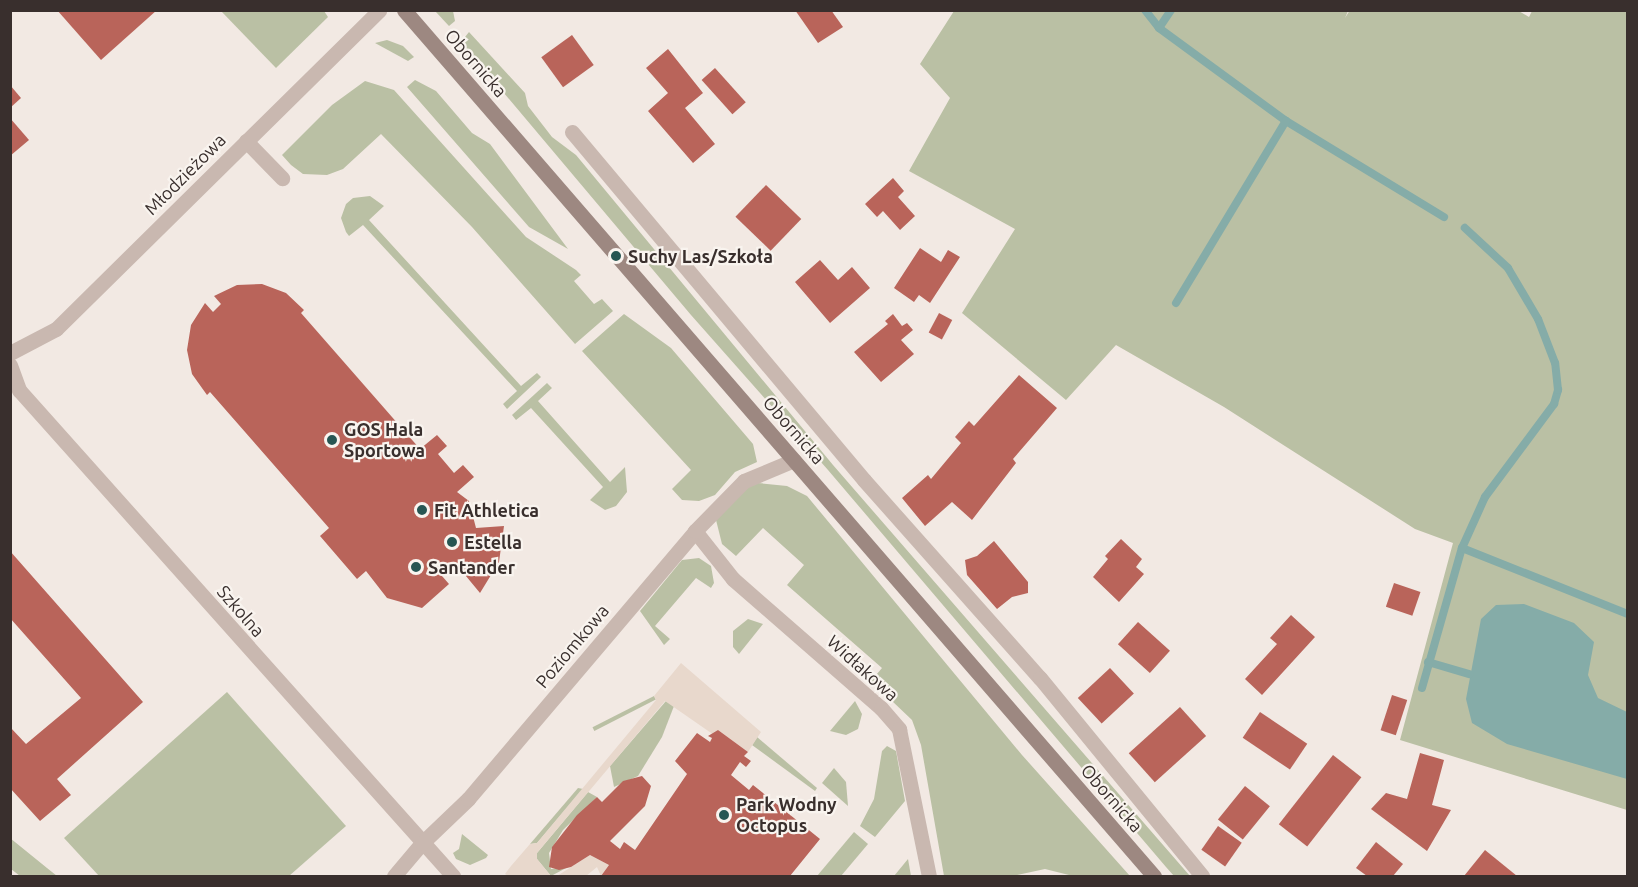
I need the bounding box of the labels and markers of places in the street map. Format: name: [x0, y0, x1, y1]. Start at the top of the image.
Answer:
place label: Suchy Las/Szkoła: [628, 245, 773, 267]
marker: Suchy Las/Szkoła: [609, 249, 623, 263]
place label: GOS Hala Sportowa: [344, 419, 425, 462]
marker: GOS Hala Sportowa: [325, 433, 339, 447]
place label: Fit Athletica: [434, 499, 539, 521]
marker: Fit Athletica: [415, 503, 429, 517]
place label: Estella: [464, 531, 522, 553]
marker: Estella: [445, 535, 459, 549]
place label: Santander: [428, 556, 515, 578]
marker: Santander: [409, 560, 423, 574]
place label: Park Wodny Octopus: [736, 794, 837, 836]
marker: Park Wodny Octopus: [717, 808, 731, 822]

